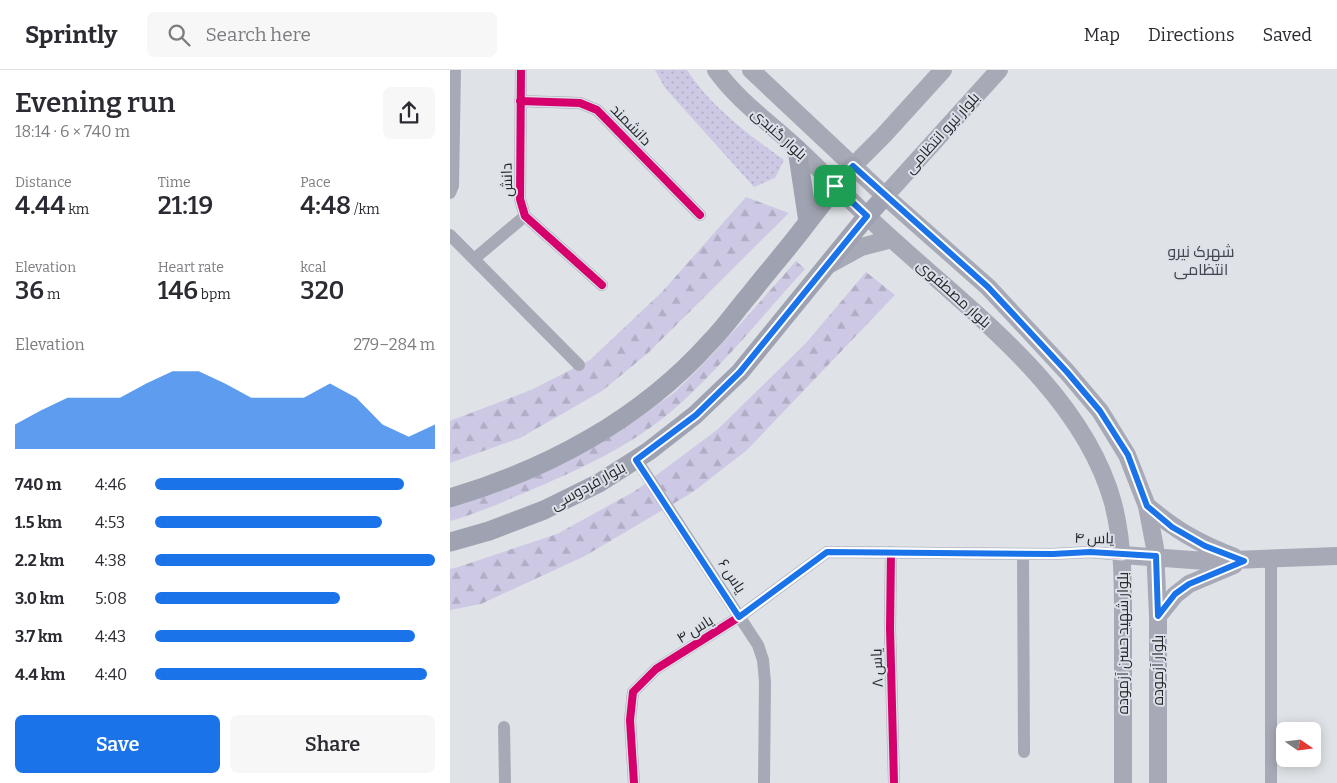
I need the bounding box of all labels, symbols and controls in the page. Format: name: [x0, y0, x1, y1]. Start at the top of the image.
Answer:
search box: [147, 12, 497, 57]
text: Sprintly: [25, 21, 117, 49]
icon: search: [165, 21, 193, 49]
text: Search here: [205, 23, 311, 46]
text: Map: [1084, 24, 1120, 46]
text: Directions: [1148, 24, 1235, 46]
text: Saved: [1263, 24, 1312, 46]
text: Evening run: [15, 86, 175, 119]
button: share: [383, 87, 435, 139]
street label: بلوار نیرو انتظامی: [901, 89, 984, 178]
street label: دانشمند: [607, 100, 655, 150]
street label: بلوار گنبدی: [747, 104, 811, 164]
text: 18:14 · 6 × 740 m: [15, 122, 130, 141]
street label: دانش: [497, 163, 518, 197]
pin: [814, 165, 856, 207]
icon: arrive: [821, 172, 849, 200]
text: Distance: [15, 174, 72, 191]
text: Time: [158, 174, 191, 191]
text: Pace: [300, 174, 331, 191]
text: 4.44: [15, 191, 65, 221]
text: 21:19: [158, 191, 213, 221]
text: 4:48: [300, 191, 351, 221]
text: km: [65, 201, 89, 218]
text: /km: [351, 201, 380, 218]
district label: شهرک نیرو انتظامی: [1168, 242, 1234, 280]
street label: بلوار مصطفوی: [913, 256, 995, 333]
text: Elevation: [15, 259, 76, 276]
text: Heart rate: [158, 259, 224, 276]
text: kcal: [300, 259, 326, 276]
text: 36: [15, 276, 44, 306]
text: 146: [158, 276, 198, 306]
text: 320: [300, 276, 345, 306]
text: m: [44, 286, 60, 303]
text: bpm: [198, 286, 231, 303]
text: Elevation: [15, 335, 85, 354]
text: 279–284 m: [354, 335, 435, 354]
street label: بلوار فردوسی: [547, 458, 629, 515]
text: 740 m: [15, 475, 61, 494]
text: 4:46: [95, 475, 126, 494]
text: 1.5 km: [15, 513, 62, 532]
text: 4:53: [95, 513, 125, 532]
street label: یاس ۴: [1074, 529, 1114, 548]
text: 2.2 km: [15, 551, 64, 570]
text: 4:38: [95, 551, 126, 570]
street label: یاس ۶: [714, 556, 750, 597]
street label: بلوار شهید حسن آزموده: [1114, 572, 1133, 714]
text: 3.0 km: [15, 589, 64, 608]
text: 5:08: [95, 589, 127, 608]
street label: یاس ۴: [673, 611, 717, 648]
text: 3.7 km: [15, 627, 63, 646]
text: 4:43: [95, 627, 126, 646]
street label: بلوار آزموده: [1149, 635, 1167, 705]
street label: یاس ۸: [867, 648, 888, 688]
text: 4.4 km: [15, 665, 65, 684]
text: 4:40: [95, 665, 127, 684]
button: Save: [15, 715, 220, 773]
button: Share: [230, 715, 435, 773]
north arrow: [1276, 722, 1321, 768]
map controls: [1276, 722, 1321, 767]

